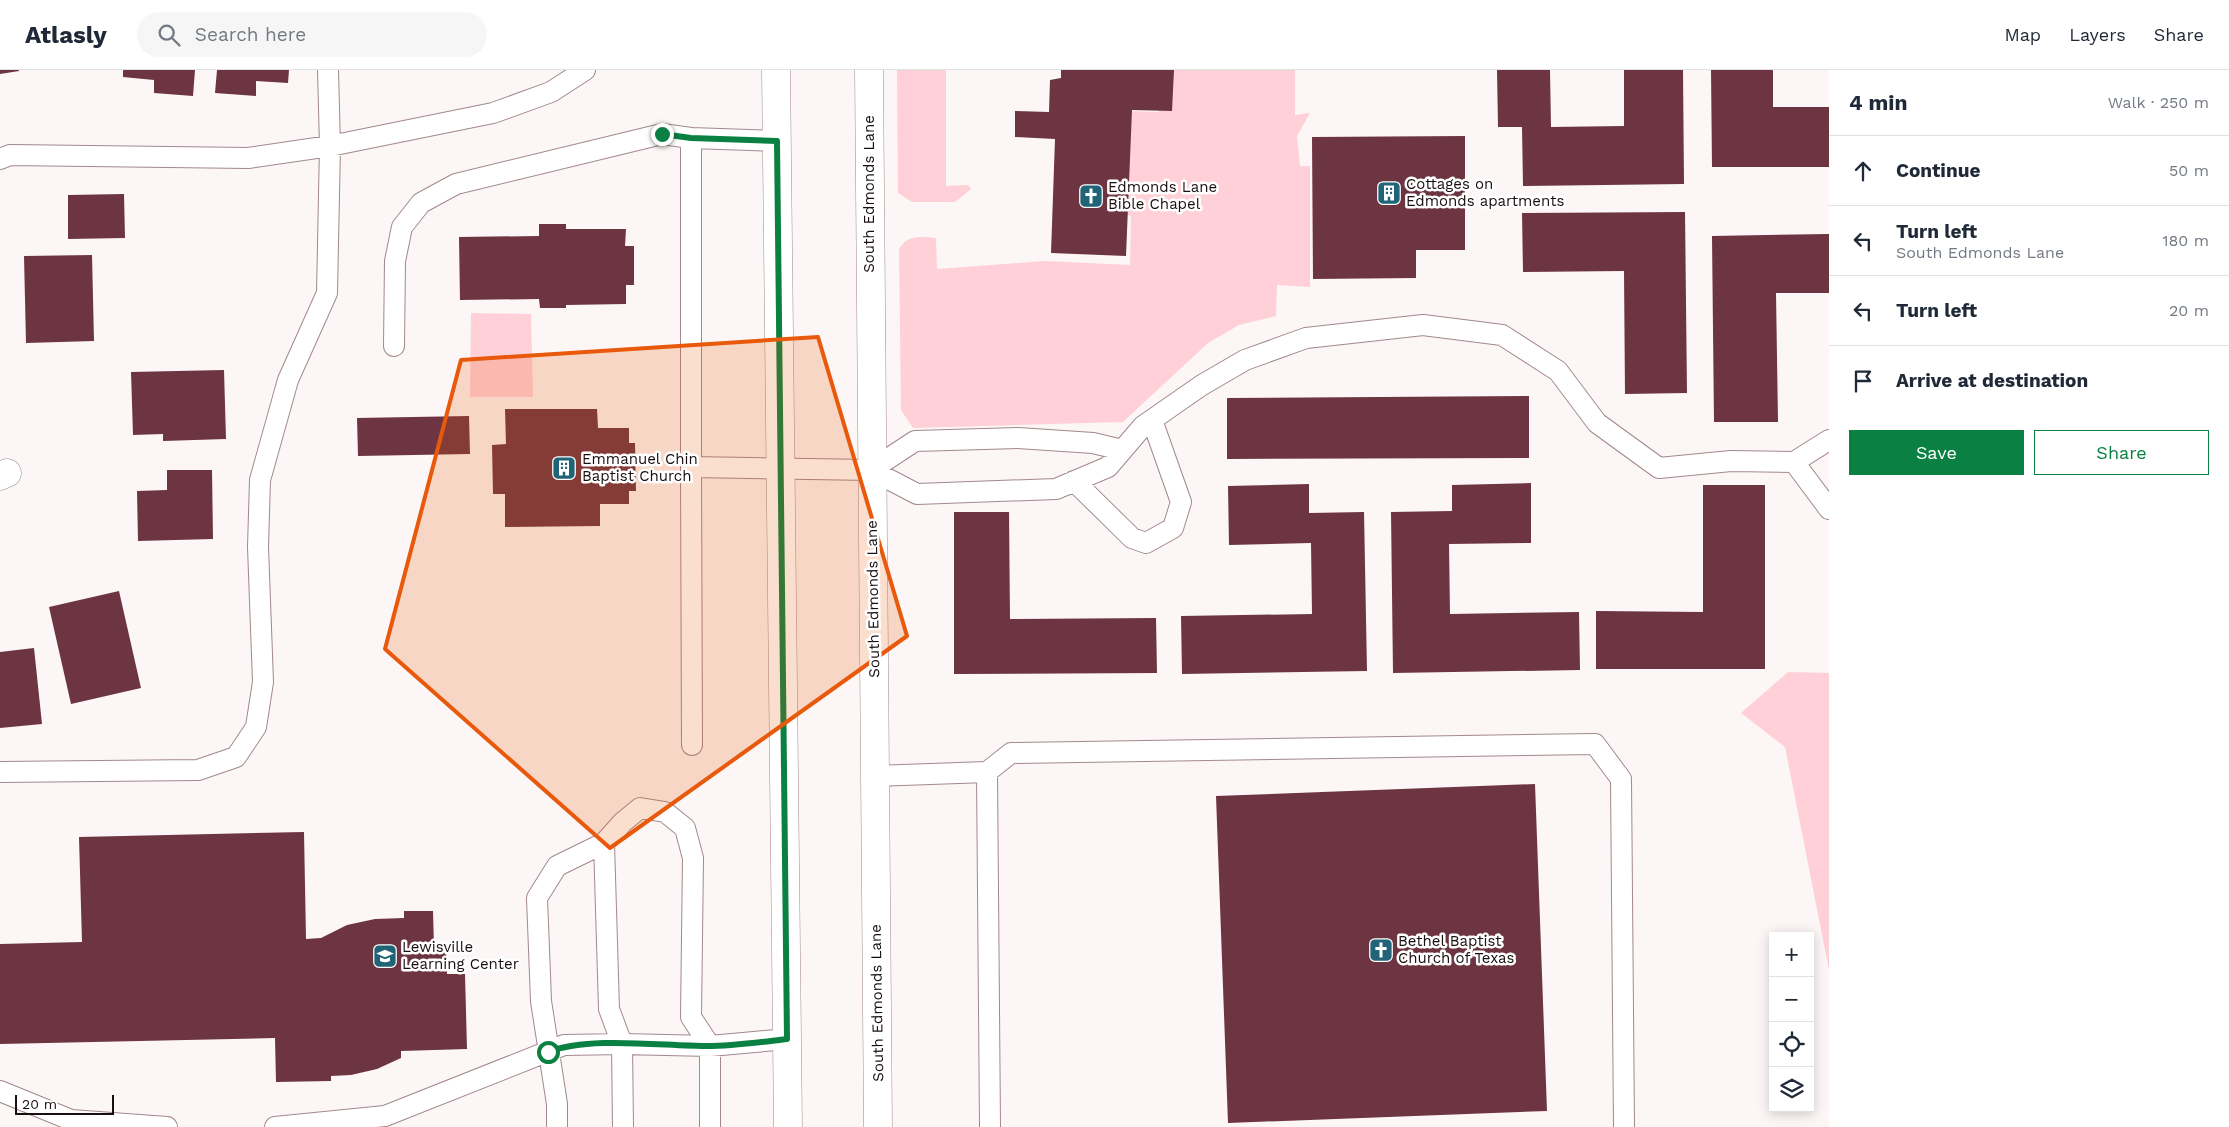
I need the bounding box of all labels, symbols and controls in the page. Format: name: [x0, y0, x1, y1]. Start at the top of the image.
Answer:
search box: [137, 12, 487, 57]
text: Atlasly: [25, 21, 107, 49]
icon: search: [155, 21, 183, 49]
text: Search here: [195, 23, 306, 46]
text: Map: [2004, 24, 2041, 45]
text: Layers: [2069, 24, 2126, 45]
text: Share: [2154, 24, 2204, 45]
text: 4 min: [1849, 90, 1907, 115]
text: Walk · 250 m: [2108, 93, 2209, 112]
street label: South Edmonds Lane: [860, 115, 878, 273]
route end: [651, 123, 674, 146]
icon: ahead: [1849, 157, 1877, 185]
text: Continue: [1896, 159, 1980, 182]
text: 50 m: [2169, 161, 2209, 180]
place label: Cottages on Edmonds apartments: [1406, 175, 1564, 210]
place label: Edmonds Lane Bible Chapel: [1108, 178, 1217, 213]
building icon: Cottages on Edmonds apartments: [1376, 180, 1402, 206]
church icon: Edmonds Lane Bible Chapel: [1078, 183, 1104, 209]
text: Turn left: [1896, 220, 1977, 243]
icon: left: [1849, 227, 1877, 255]
text: 180 m: [2162, 231, 2209, 250]
text: South Edmonds Lane: [1896, 243, 2064, 262]
icon: left: [1849, 297, 1877, 325]
text: Turn left: [1896, 299, 1977, 322]
text: 20 m: [2169, 301, 2209, 320]
icon: arrive: [1849, 367, 1877, 395]
text: Arrive at destination: [1896, 369, 2088, 392]
button: Save: [1849, 430, 2024, 475]
button: Share: [2034, 430, 2209, 475]
place label: Emmanuel Chin Baptist Church: [582, 450, 698, 485]
building icon: Emmanuel Chin Baptist Church: [551, 455, 577, 481]
street label: South Edmonds Lane: [863, 520, 883, 678]
street label: South Edmonds Lane: [867, 924, 887, 1082]
place label: Bethel Baptist Church of Texas: [1398, 932, 1514, 967]
map controls: [1769, 932, 1814, 1112]
button: +: [1769, 932, 1814, 977]
church icon: Bethel Baptist Church of Texas: [1368, 937, 1394, 963]
place label: Lewisville Learning Center: [402, 938, 519, 973]
school or university icon: Lewisville Learning Center: [372, 943, 398, 969]
button: −: [1769, 977, 1814, 1022]
button: locate: [1769, 1022, 1814, 1067]
route start: [537, 1041, 560, 1064]
button: layers: [1769, 1067, 1814, 1112]
scale bar: [15, 1092, 114, 1115]
text: 20 m: [22, 1096, 57, 1112]

